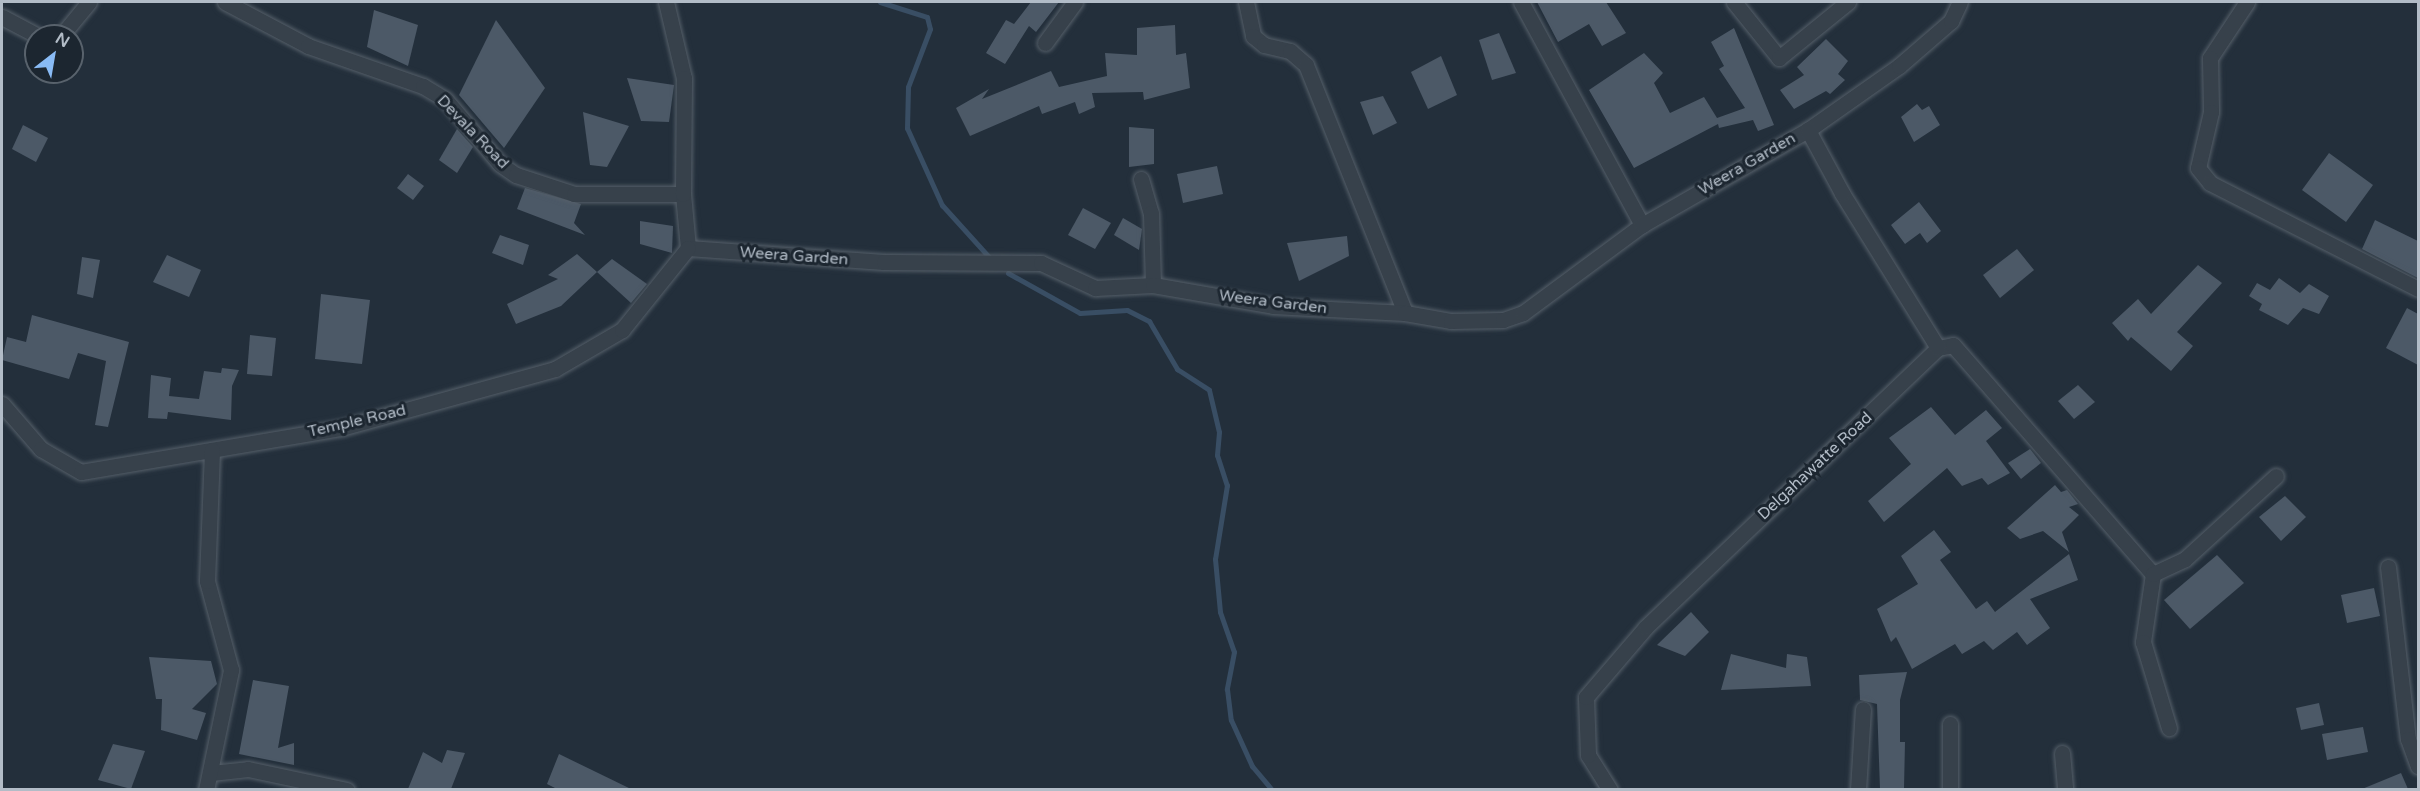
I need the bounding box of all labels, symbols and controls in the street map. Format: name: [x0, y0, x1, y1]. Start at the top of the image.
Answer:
north arrow: [24, 24, 84, 84]
text: N: [52, 28, 73, 52]
street label: Devala Road: [433, 91, 513, 173]
street label: Weera Garden: [1695, 129, 1799, 199]
street label: Weera Garden: [739, 243, 849, 269]
street label: Weera Garden: [1218, 286, 1328, 318]
street label: Temple Road: [306, 400, 408, 442]
street label: Delgahawatte Road: [1754, 408, 1876, 524]

